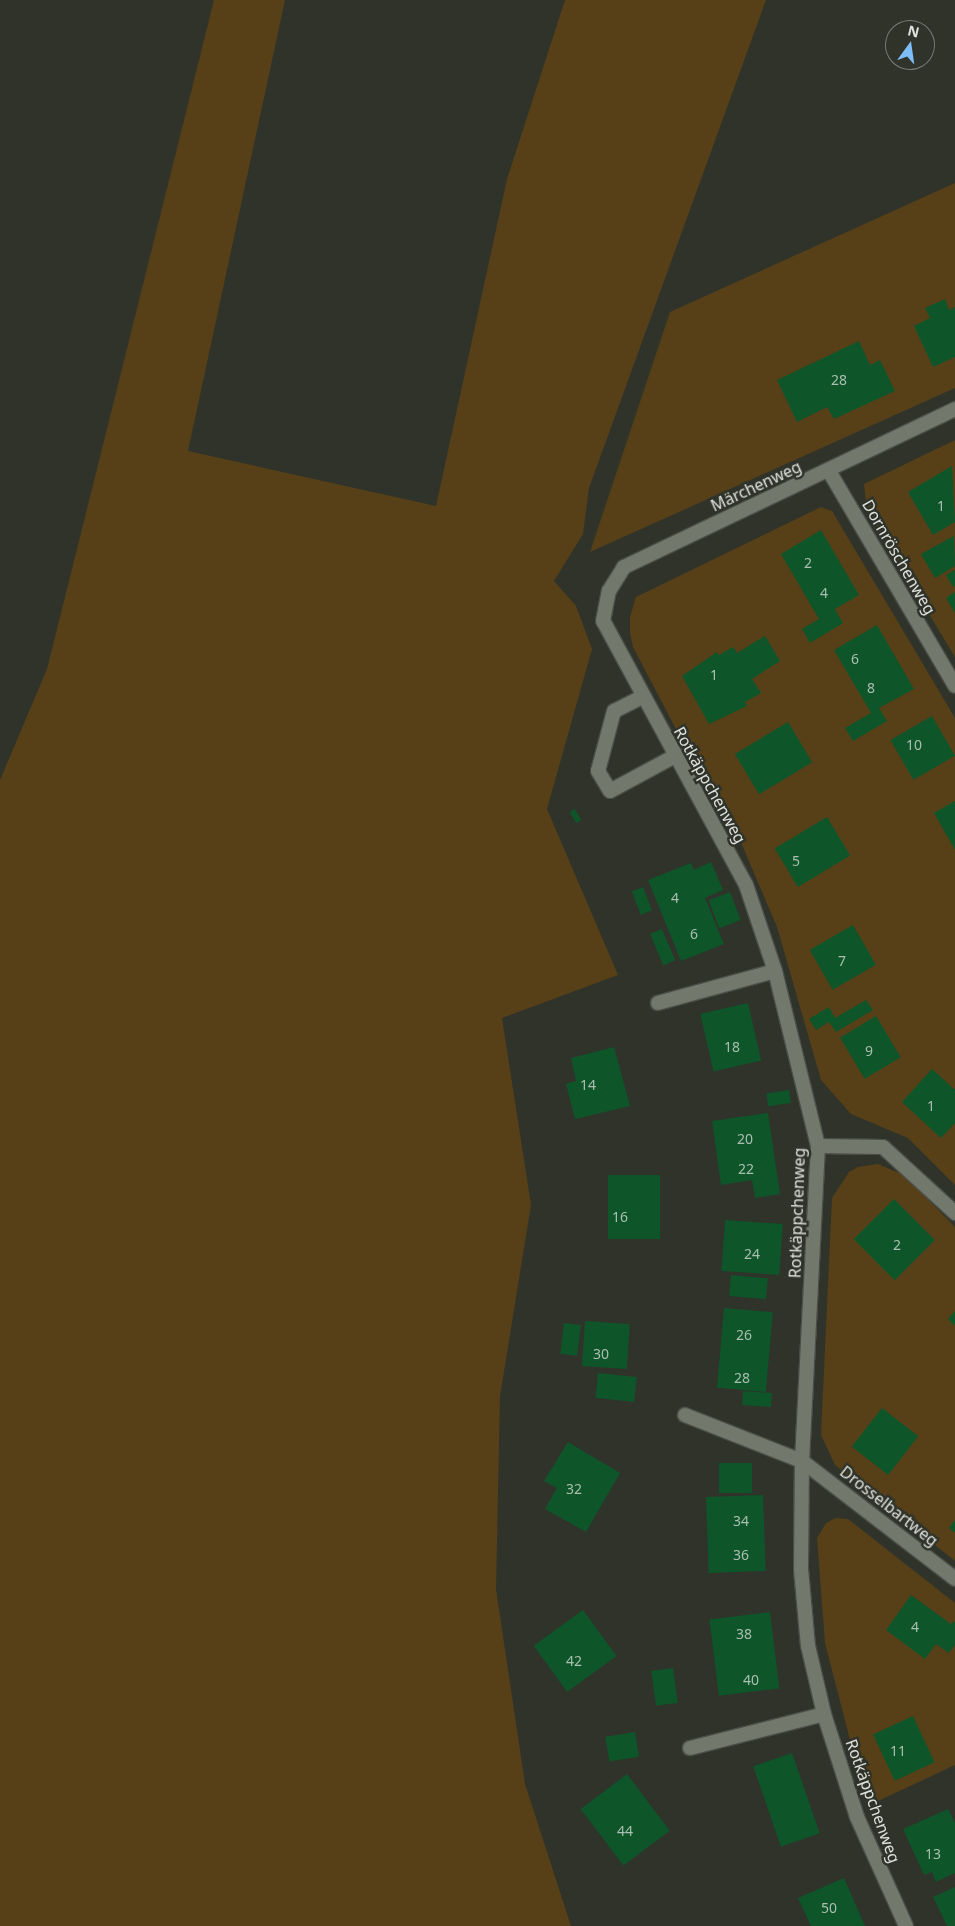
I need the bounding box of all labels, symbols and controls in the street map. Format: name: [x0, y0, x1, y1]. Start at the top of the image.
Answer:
north arrow: [885, 20, 935, 70]
text: N: [906, 20, 921, 42]
house number: 28: [831, 372, 847, 388]
street label: Märchenweg: [708, 457, 804, 515]
street label: Dornröschenweg: [858, 496, 940, 618]
house number: 1: [937, 498, 945, 514]
house number: 2: [804, 555, 812, 571]
house number: 4: [820, 585, 828, 601]
house number: 6: [851, 651, 859, 667]
house number: 1: [710, 667, 718, 683]
house number: 8: [867, 680, 875, 696]
street label: Rotkäppchenweg: [670, 723, 750, 847]
house number: 10: [906, 737, 922, 753]
house number: 5: [792, 853, 800, 869]
house number: 4: [671, 890, 679, 906]
house number: 6: [690, 926, 698, 942]
house number: 7: [838, 953, 846, 969]
house number: 18: [724, 1039, 740, 1055]
house number: 9: [865, 1043, 873, 1059]
house number: 14: [580, 1077, 596, 1093]
house number: 1: [927, 1098, 935, 1114]
house number: 20: [737, 1131, 753, 1147]
street label: Rotkäppchenweg: [785, 1147, 809, 1279]
house number: 22: [738, 1161, 754, 1177]
house number: 16: [612, 1209, 628, 1225]
house number: 2: [893, 1237, 901, 1253]
house number: 24: [744, 1246, 760, 1262]
house number: 26: [736, 1327, 752, 1343]
house number: 30: [593, 1346, 609, 1362]
house number: 28: [734, 1370, 750, 1386]
street label: Drosselbartweg: [836, 1462, 942, 1550]
house number: 32: [566, 1481, 582, 1497]
house number: 34: [733, 1513, 749, 1529]
house number: 36: [733, 1547, 749, 1563]
house number: 4: [911, 1619, 919, 1635]
house number: 38: [736, 1626, 752, 1642]
house number: 42: [566, 1653, 582, 1669]
house number: 40: [743, 1672, 759, 1688]
street label: Rotkäppchenweg: [842, 1736, 904, 1866]
house number: 11: [890, 1743, 906, 1759]
house number: 44: [617, 1823, 633, 1839]
house number: 13: [925, 1846, 941, 1862]
house number: 50: [821, 1900, 837, 1916]

